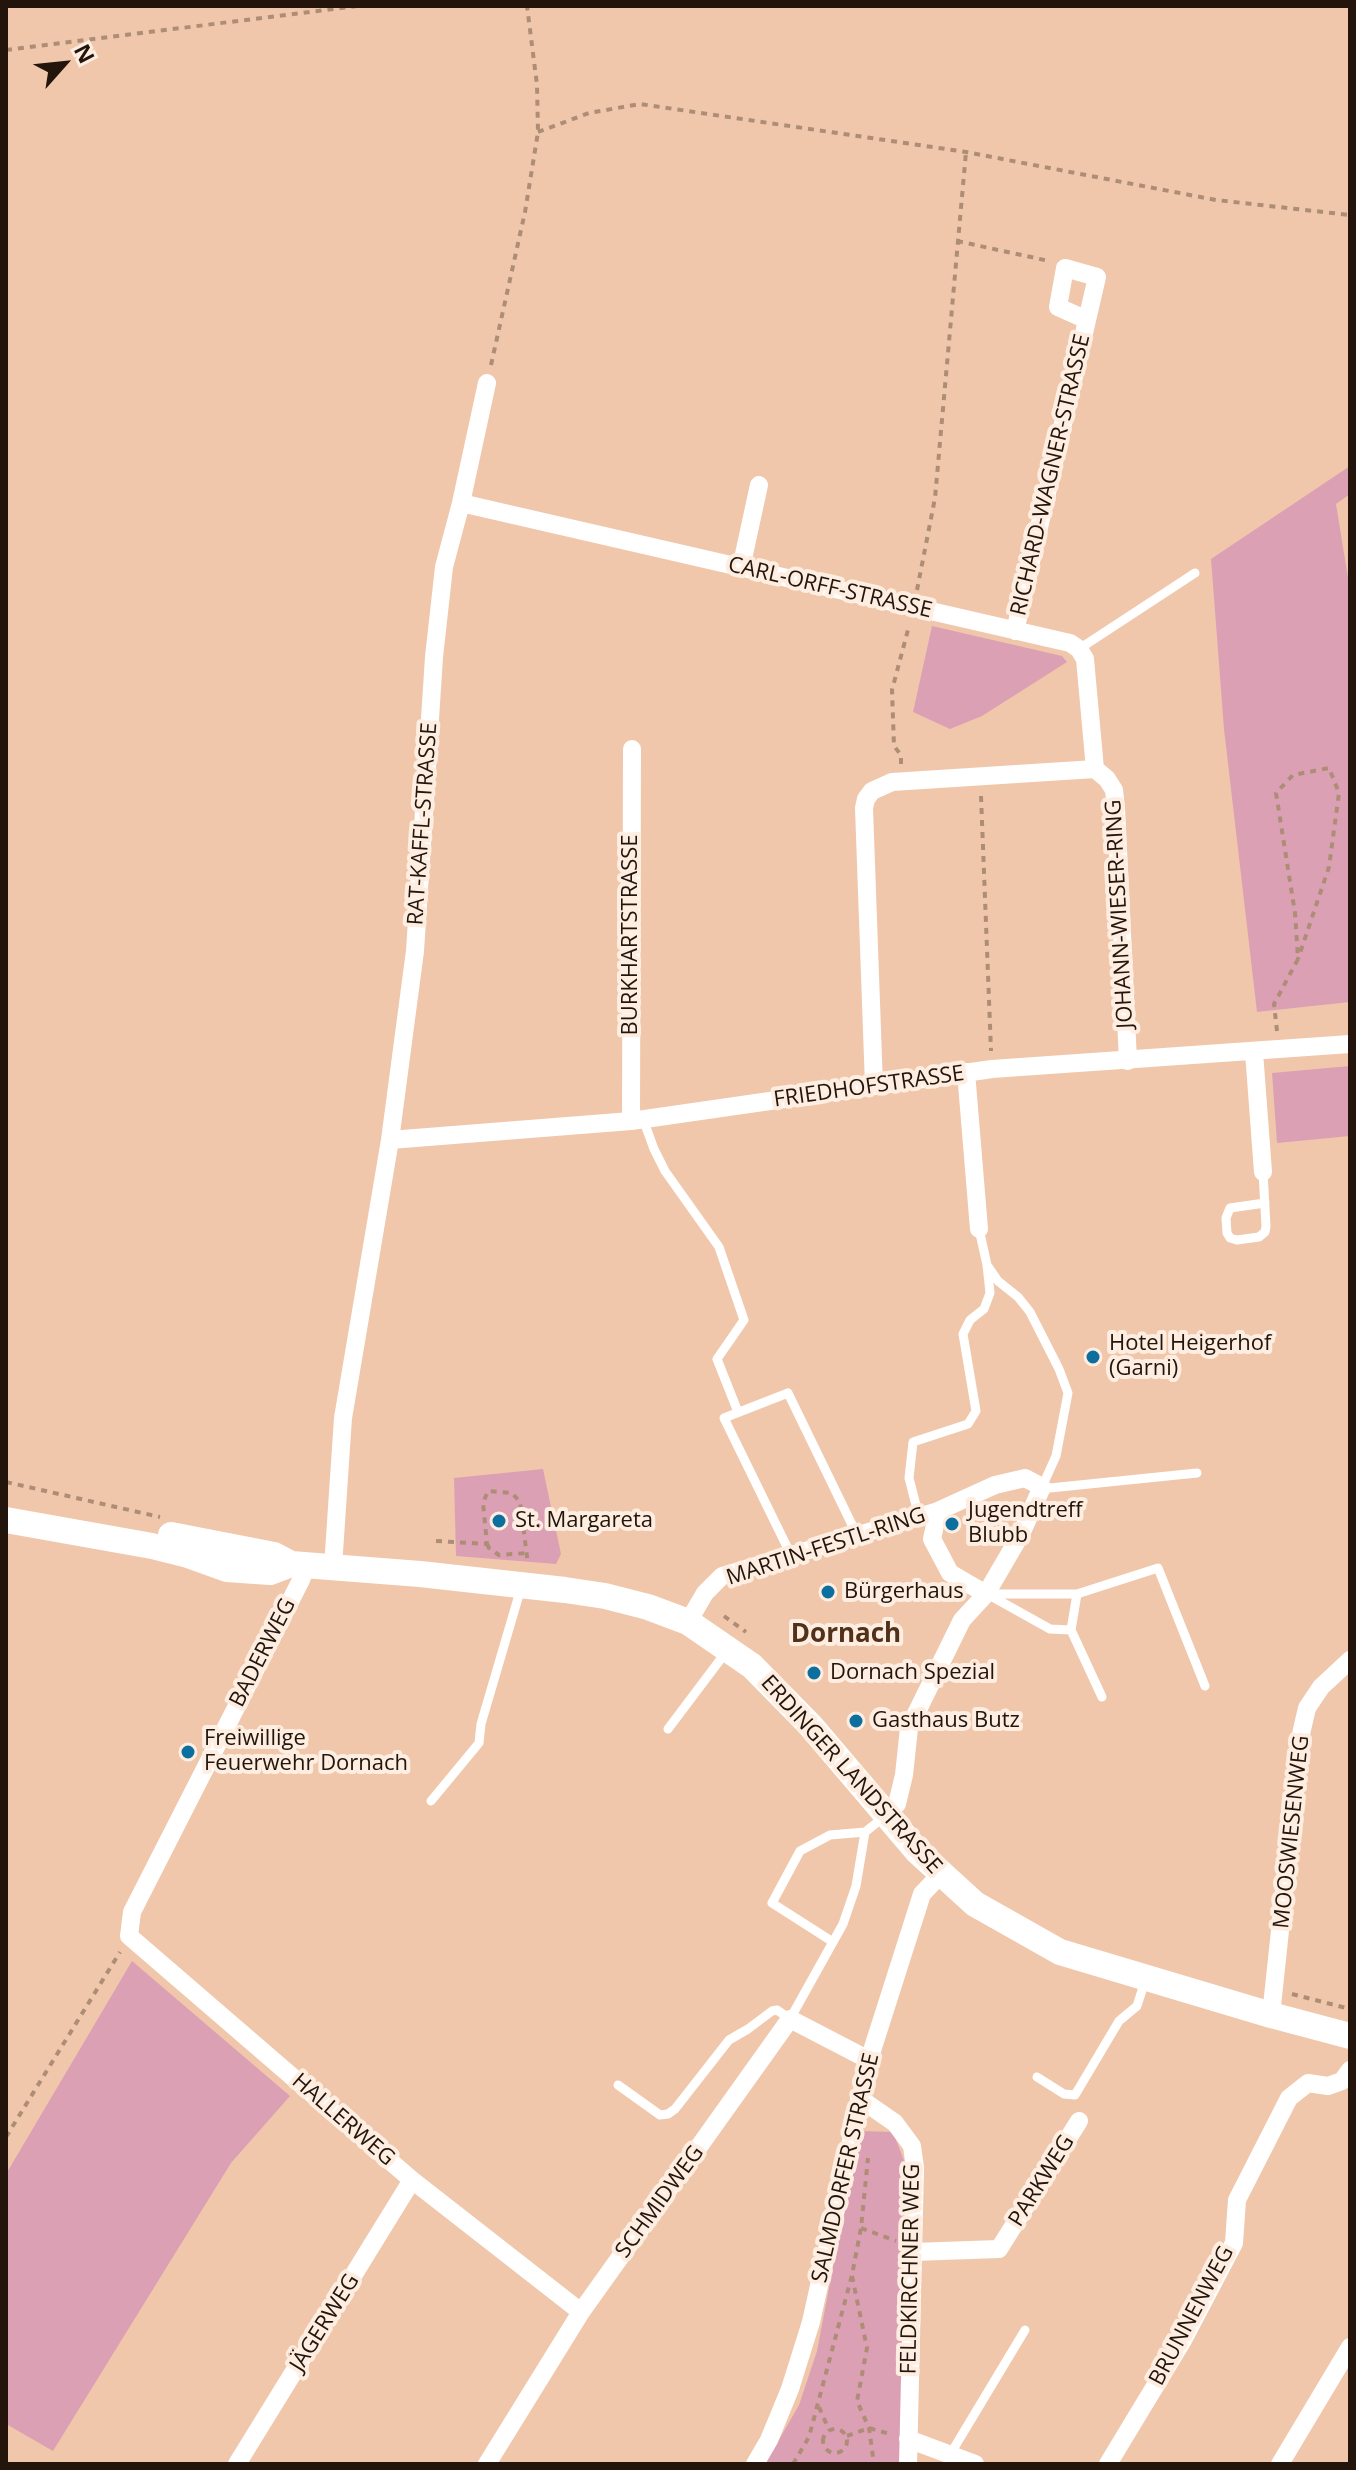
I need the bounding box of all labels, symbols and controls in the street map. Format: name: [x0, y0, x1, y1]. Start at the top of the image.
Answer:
north arrow: [24, 24, 104, 104]
text: N: [68, 38, 103, 68]
street label: RICHARD-WAGNER-STRASSE: [1006, 332, 1096, 618]
street label: CARL-ORFF-STRASSE: [725, 552, 935, 624]
street label: RAT-KAFFL-STRASSE: [403, 722, 443, 926]
street label: JOHANN-WIESER-RING: [1101, 799, 1139, 1029]
street label: BURKHARTSTRASSE: [618, 834, 644, 1036]
street label: FRIEDHOFSTRASSE: [772, 1061, 966, 1113]
place label: Hotel Heigerhof (Garni): [1109, 1331, 1271, 1382]
marker: Hotel Heigerhof (Garni): [1084, 1348, 1102, 1366]
place label: Jugendtreff Blubb: [968, 1498, 1083, 1550]
street label: MARTIN-FESTL-RING: [723, 1502, 929, 1592]
place label: St. Margareta: [515, 1508, 653, 1534]
marker: St. Margareta: [490, 1512, 508, 1530]
marker: Jugendtreff Blubb: [943, 1515, 961, 1533]
place label: Bürgerhaus: [844, 1579, 964, 1605]
marker: Bürgerhaus: [819, 1583, 837, 1601]
street label: BADERWEG: [224, 1594, 302, 1712]
district label: Dornach: [791, 1619, 901, 1651]
place label: Dornach Spezial: [830, 1660, 995, 1686]
marker: Dornach Spezial: [805, 1664, 823, 1682]
street label: ERDINGER LANDSTRASSE: [755, 1670, 947, 1880]
place label: Gasthaus Butz: [872, 1708, 1020, 1734]
marker: Gasthaus Butz: [847, 1712, 865, 1730]
place label: Freiwillige Feuerwehr Dornach: [204, 1726, 408, 1778]
street label: MOOSWIESENWEG: [1269, 1734, 1315, 1930]
marker: Freiwillige Feuerwehr Dornach: [179, 1743, 197, 1761]
street label: SALMDORFER STRASSE: [807, 2051, 885, 2285]
street label: HALLERWEG: [286, 2068, 400, 2172]
street label: PARKWEG: [1004, 2130, 1080, 2232]
street label: SCHMIDWEG: [610, 2141, 710, 2263]
street label: FELDKIRCHNER WEG: [896, 2163, 926, 2375]
street label: BRUNNENWEG: [1144, 2242, 1240, 2390]
street label: JÄGERWEG: [285, 2269, 365, 2377]

